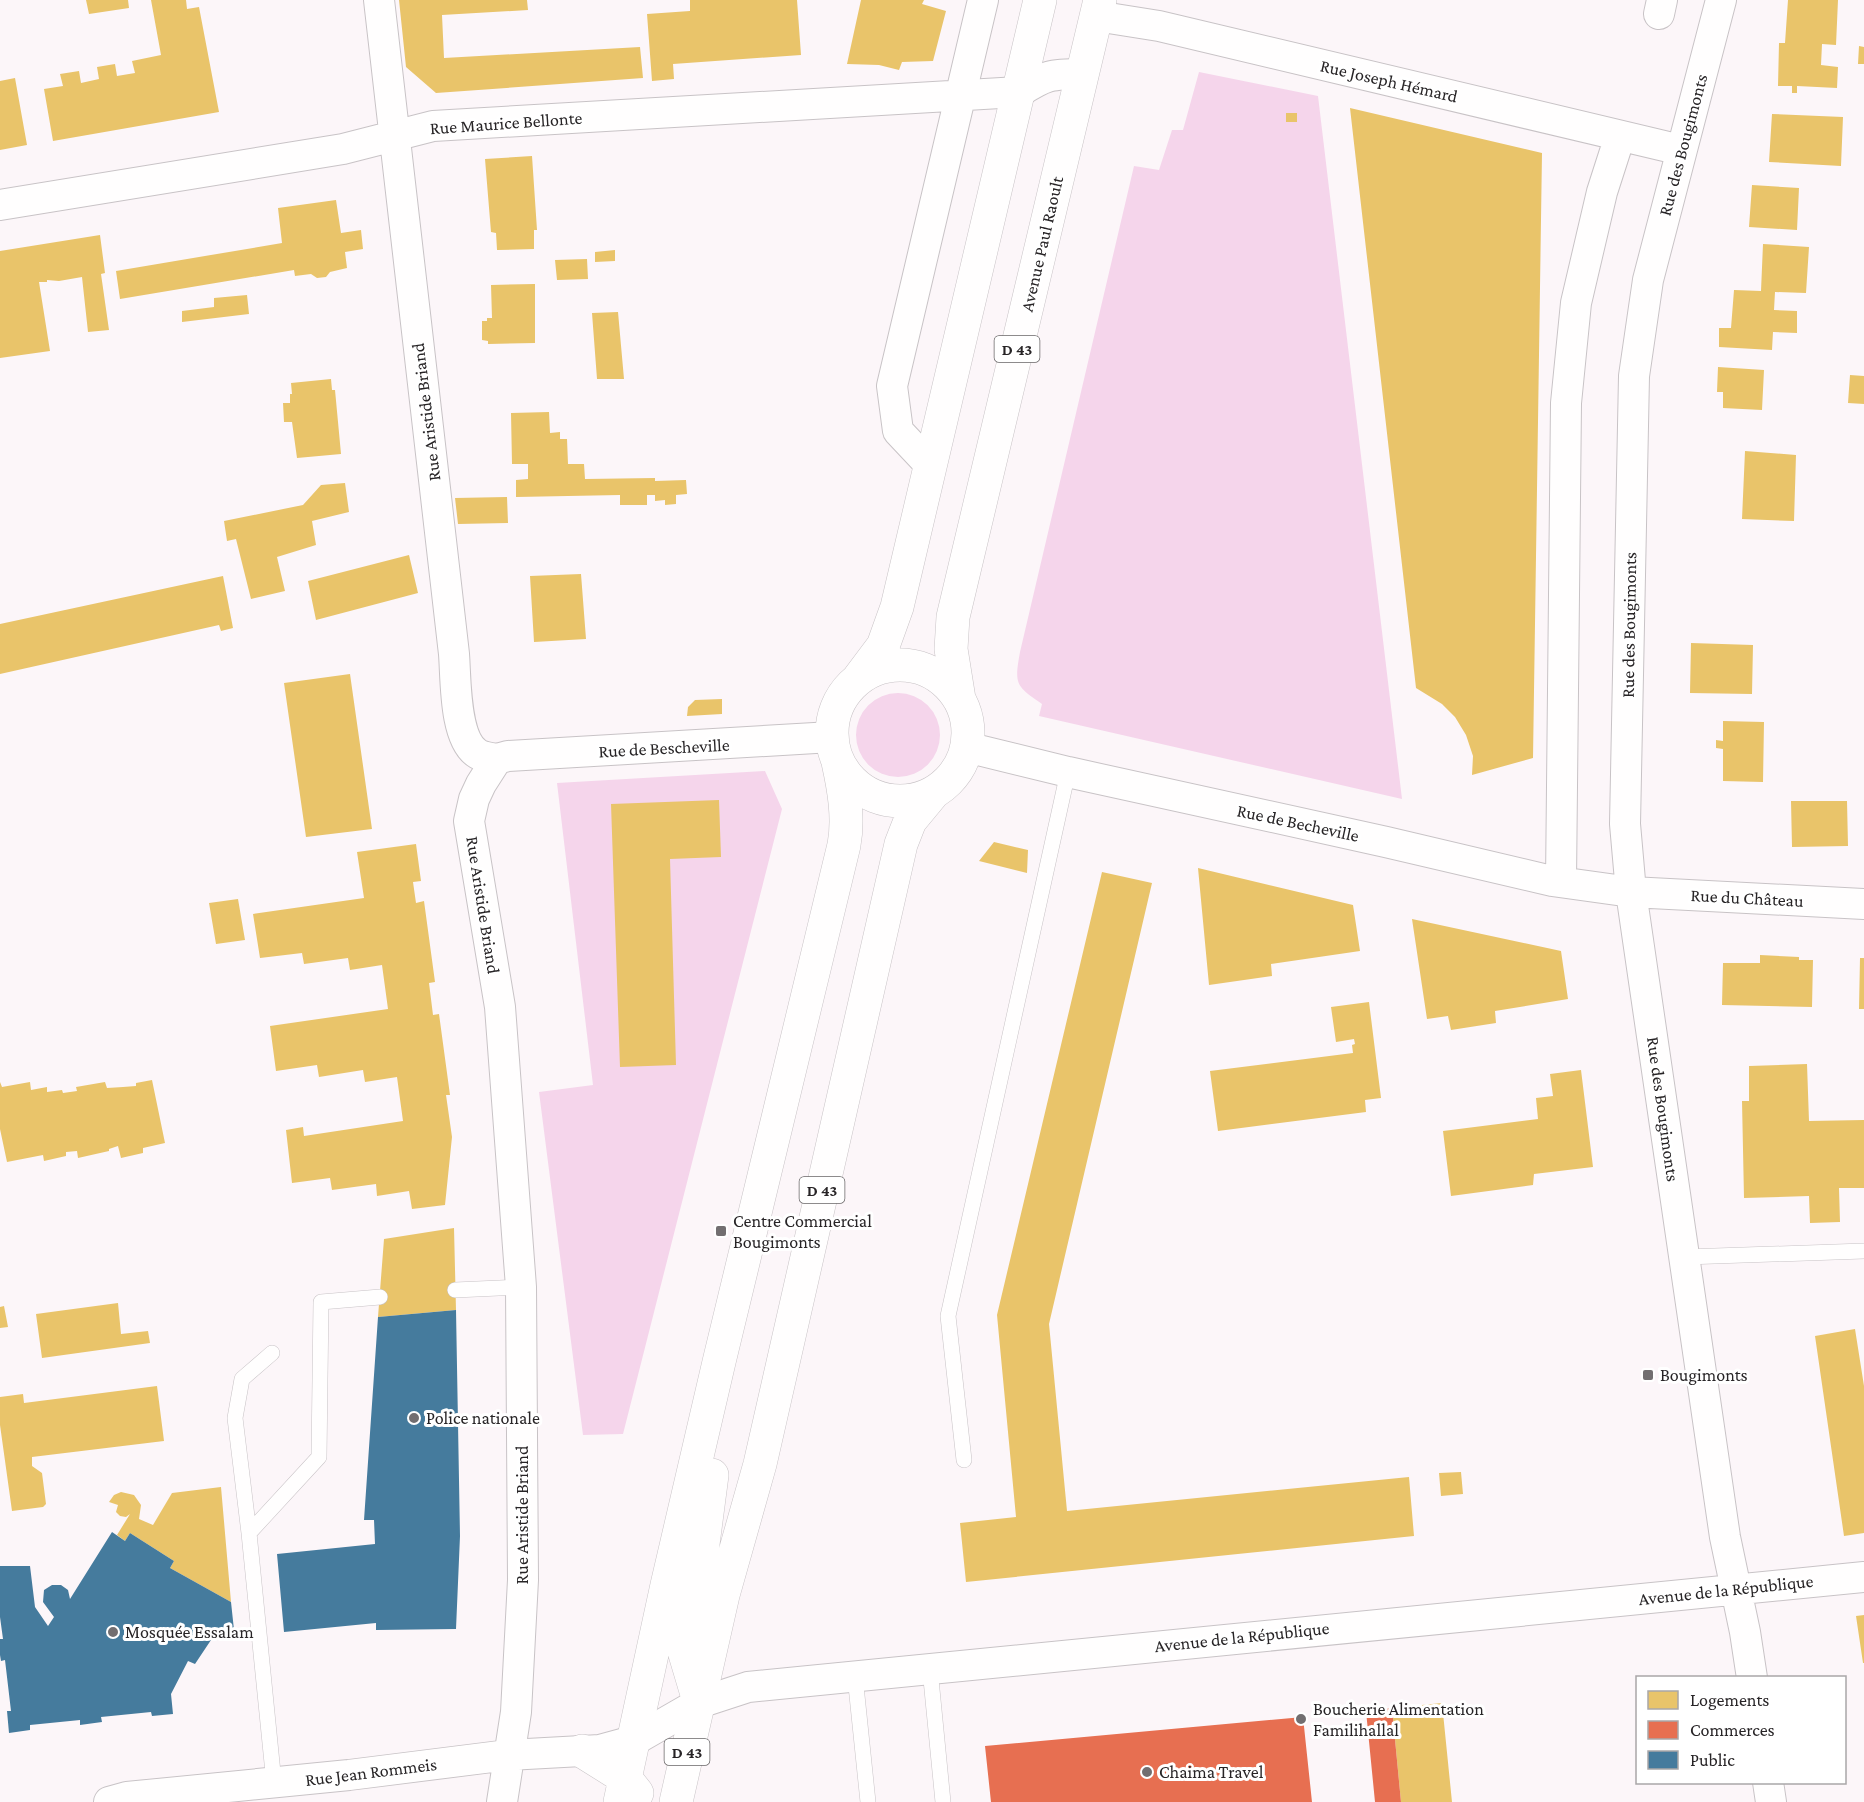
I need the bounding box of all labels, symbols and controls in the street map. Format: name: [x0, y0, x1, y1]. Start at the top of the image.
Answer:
street label: Rue Joseph Hémard: [1318, 55, 1460, 107]
street label: Rue des Bougimonts: [1654, 72, 1712, 218]
street label: Rue Maurice Bellonte: [429, 108, 583, 138]
street label: Avenue Paul Raoult: [1017, 173, 1068, 314]
road number: D 43: [994, 336, 1040, 362]
street label: Rue Aristide Briand: [408, 341, 444, 482]
street label: Rue des Bougimonts: [1618, 552, 1640, 698]
street label: Rue de Bescheville: [598, 735, 730, 761]
street label: Rue de Becheville: [1235, 800, 1361, 846]
street label: Rue Aristide Briand: [462, 835, 504, 976]
street label: Rue du Château: [1690, 885, 1805, 911]
street label: Rue des Bougimonts: [1643, 1035, 1683, 1183]
road number: D 43: [800, 1177, 844, 1203]
place label: Centre Commercial Bougimonts: [733, 1211, 872, 1252]
marker: Centre Commercial Bougimonts: [714, 1224, 728, 1238]
place label: Bougimonts: [1660, 1365, 1748, 1385]
marker: Bougimonts: [1641, 1368, 1655, 1382]
place label: Police nationale: [426, 1408, 540, 1428]
marker: Police nationale: [407, 1411, 421, 1425]
street label: Rue Aristide Briand: [512, 1445, 532, 1584]
street label: Avenue de la République: [1638, 1571, 1814, 1609]
street label: Avenue de la République: [1154, 1618, 1330, 1656]
place label: Mosquée Essalam: [125, 1622, 254, 1642]
marker: Mosquée Essalam: [106, 1625, 120, 1639]
legend: [1636, 1676, 1846, 1784]
text: Logements: [1690, 1690, 1769, 1710]
place label: Boucherie Alimentation Familihallal: [1313, 1699, 1484, 1740]
marker: Boucherie Alimentation Familihallal: [1294, 1712, 1308, 1726]
text: Commerces: [1690, 1720, 1775, 1740]
road number: D 43: [664, 1739, 710, 1765]
text: Public: [1690, 1750, 1735, 1770]
street label: Rue Jean Rommeis: [304, 1754, 438, 1790]
place label: Chaima Travel: [1159, 1762, 1264, 1782]
marker: Chaima Travel: [1140, 1765, 1154, 1779]

